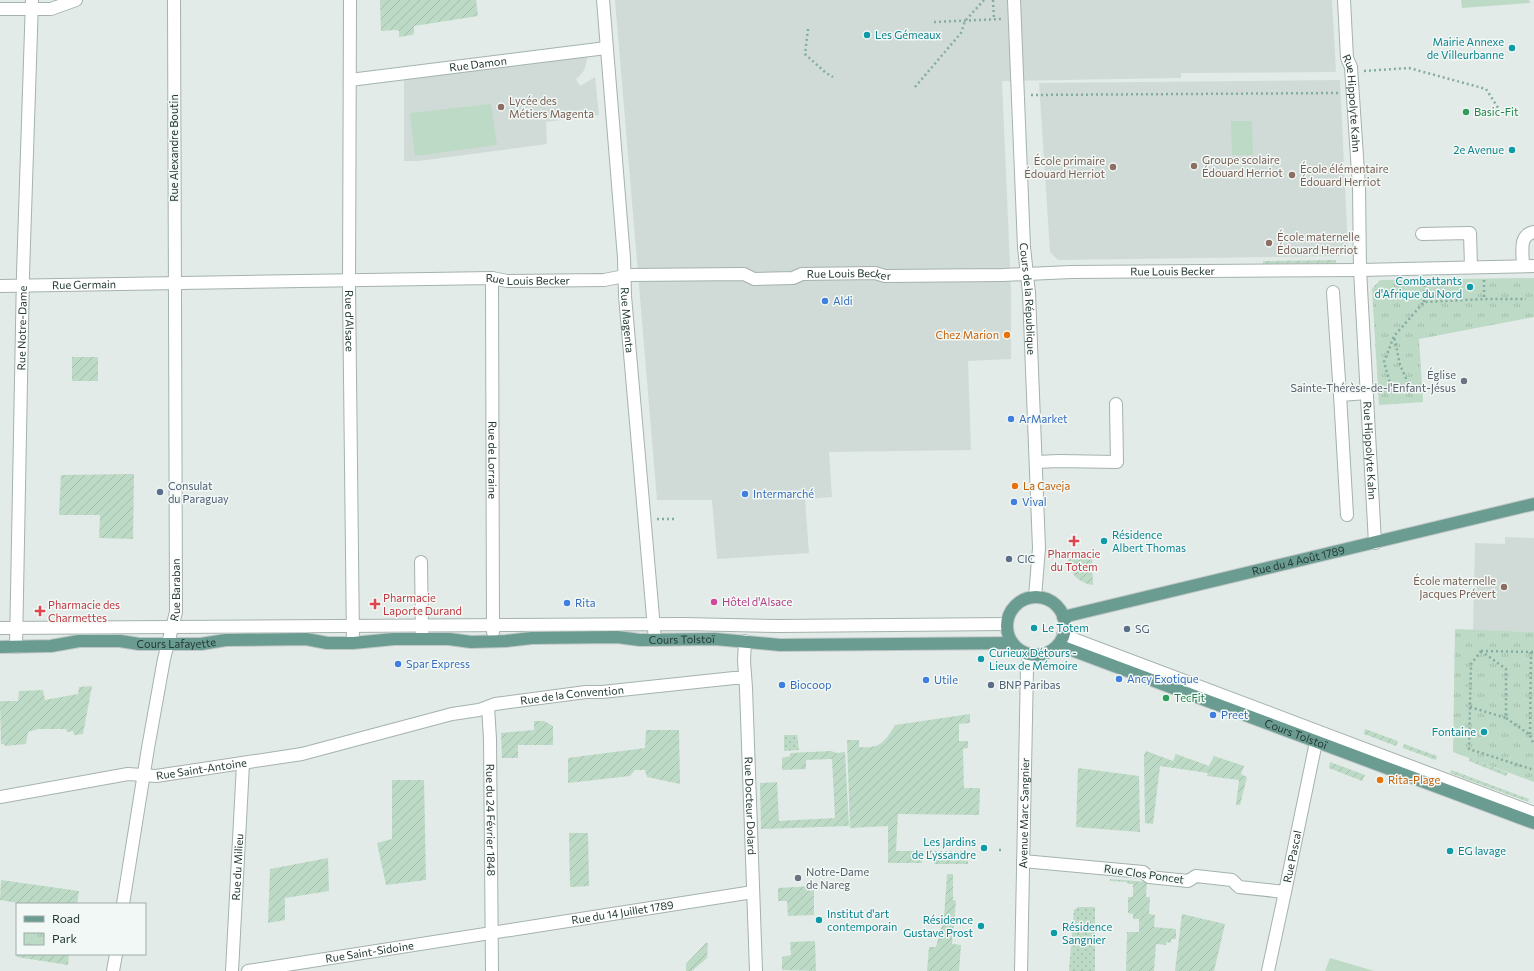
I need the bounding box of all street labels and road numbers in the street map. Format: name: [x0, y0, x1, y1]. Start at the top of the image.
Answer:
street label: Rue Hippolyte Kahn: [1340, 52, 1364, 153]
street label: Rue Damon: [448, 53, 507, 74]
street label: Rue Alexandre Boutin: [167, 94, 180, 202]
street label: Cours de la République: [1018, 242, 1038, 355]
street label: Rue Louis Becker: [1130, 264, 1216, 278]
street label: Rue Louis Becker: [807, 266, 892, 282]
street label: Rue Louis Becker: [485, 271, 571, 287]
street label: Rue Germain: [52, 277, 116, 291]
street label: Rue Notre-Dame: [14, 285, 29, 371]
street label: Rue Magenta: [619, 287, 637, 353]
street label: Rue d'Alsace: [343, 290, 357, 352]
street label: Rue Hippolyte Kahn: [1361, 401, 1380, 500]
street label: Rue de Lorraine: [486, 421, 500, 499]
street label: Rue du 4 Août 1789: [1250, 543, 1346, 577]
street label: Rue Baraban: [167, 558, 182, 623]
street label: Cours Tolstoï: [649, 632, 715, 646]
street label: Cours Lafayette: [137, 635, 217, 650]
street label: Rue de la Convention: [519, 683, 625, 707]
street label: Cours Tolstoï: [1263, 716, 1329, 751]
street label: Rue Saint-Antoine: [155, 755, 248, 782]
street label: Rue Docteur Dolard: [742, 756, 759, 855]
street label: Avenue Marc Sangnier: [1016, 757, 1031, 868]
street label: Rue du 24 Février 1848: [484, 764, 498, 876]
street label: Rue Pascal: [1280, 829, 1304, 884]
street label: Rue du Milieu: [229, 833, 245, 901]
street label: Rue Clos Poncet: [1103, 861, 1185, 886]
street label: Rue du 14 Juillet 1789: [570, 897, 675, 926]
street label: Rue Saint-Sidoine: [324, 938, 415, 965]

